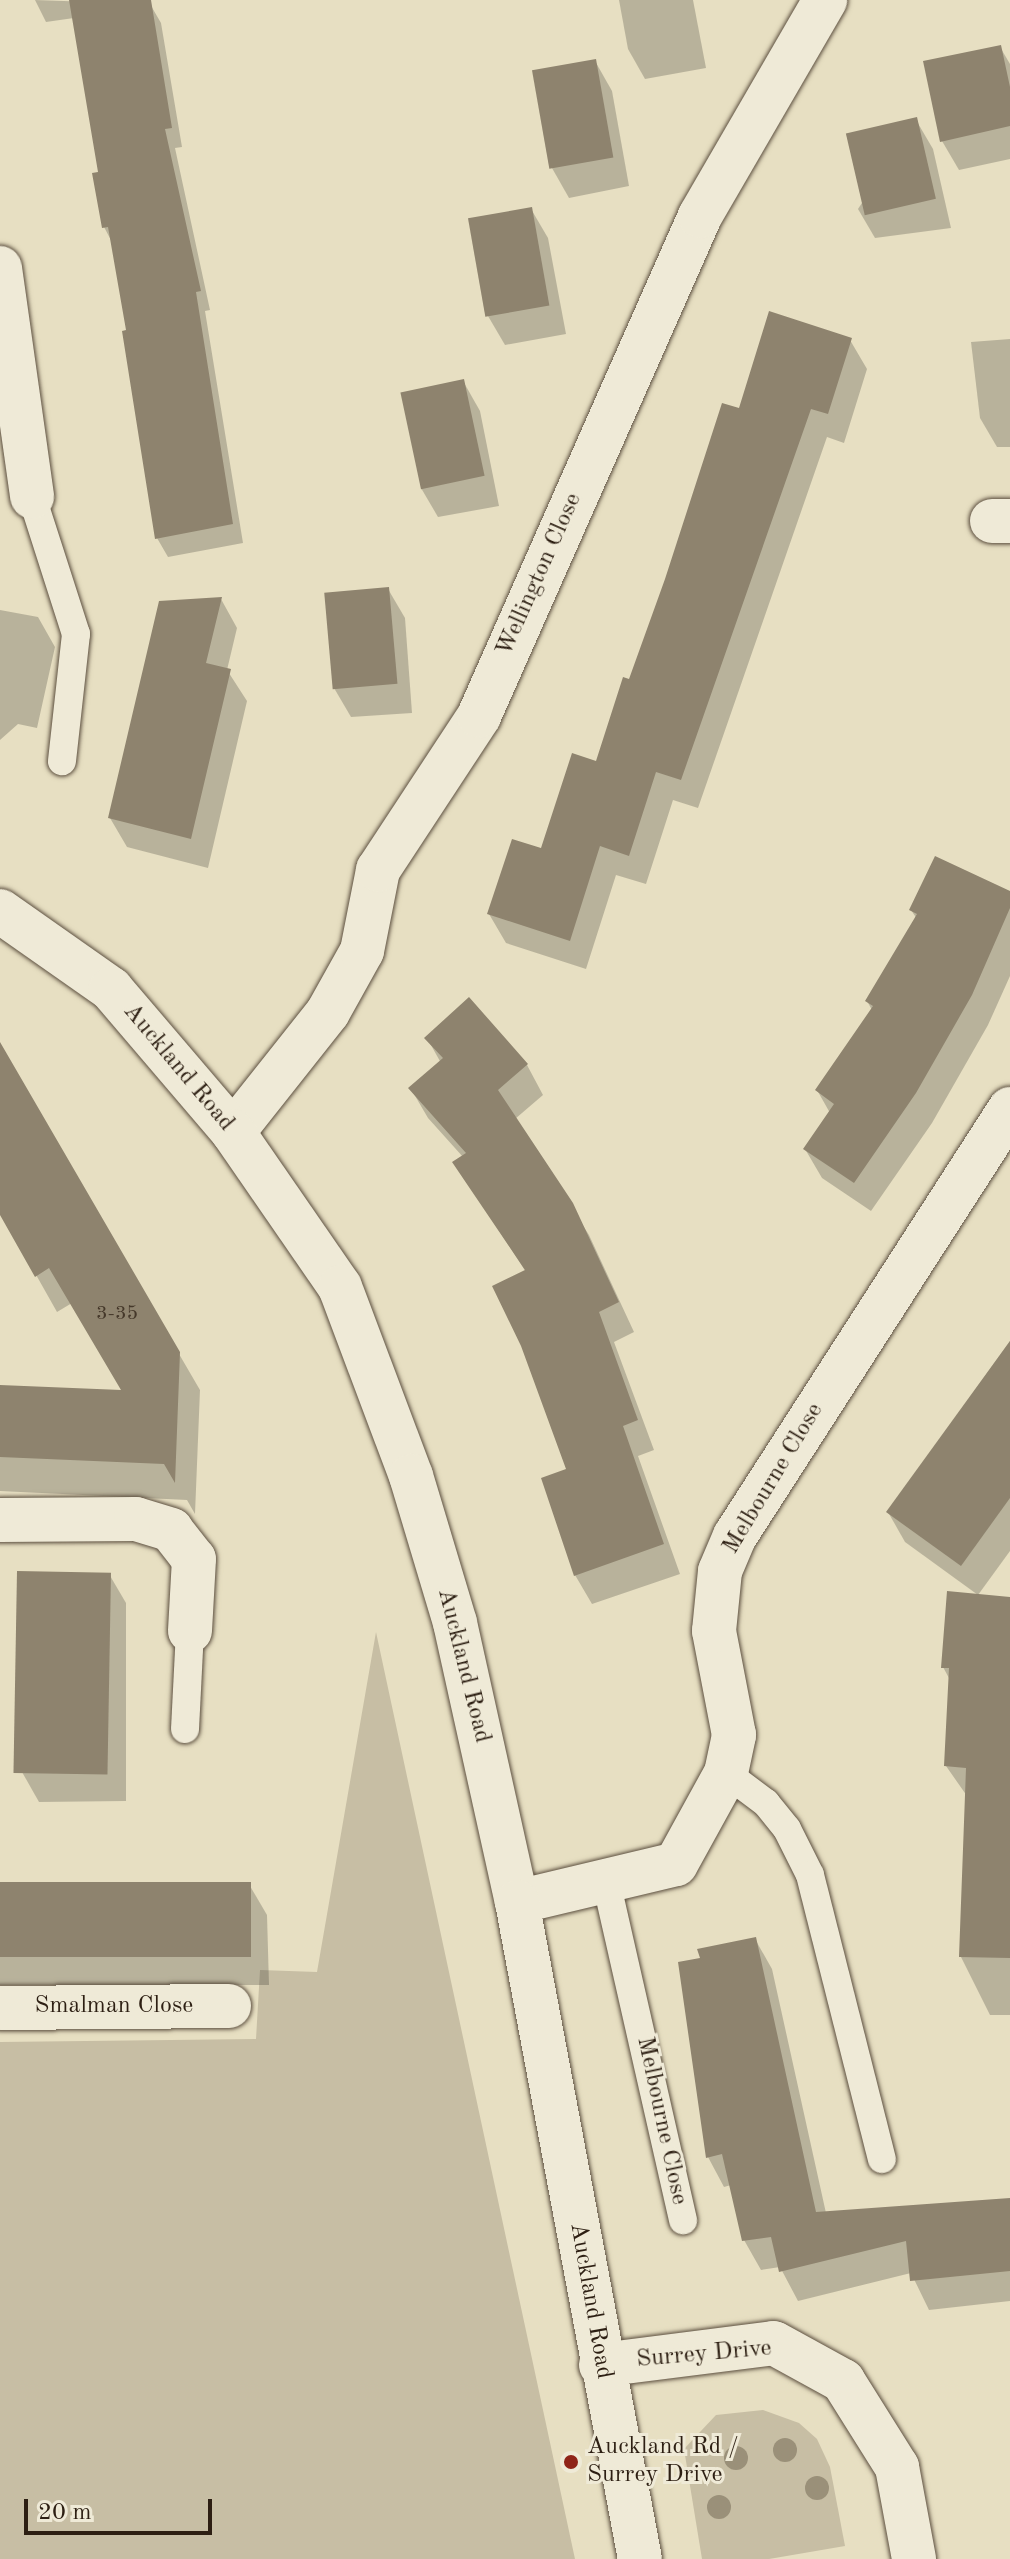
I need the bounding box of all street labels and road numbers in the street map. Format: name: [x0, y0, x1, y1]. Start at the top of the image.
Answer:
street label: Wellington Close: [491, 489, 589, 661]
street label: Auckland Road: [116, 998, 240, 1138]
street label: Melbourne Close: [718, 1398, 830, 1560]
street label: Auckland Road: [430, 1586, 496, 1746]
street label: Smalman Close: [35, 1993, 193, 2021]
street label: Melbourne Close: [629, 2034, 693, 2208]
street label: Auckland Road: [562, 2221, 618, 2381]
street label: Surrey Drive: [635, 2335, 773, 2375]

